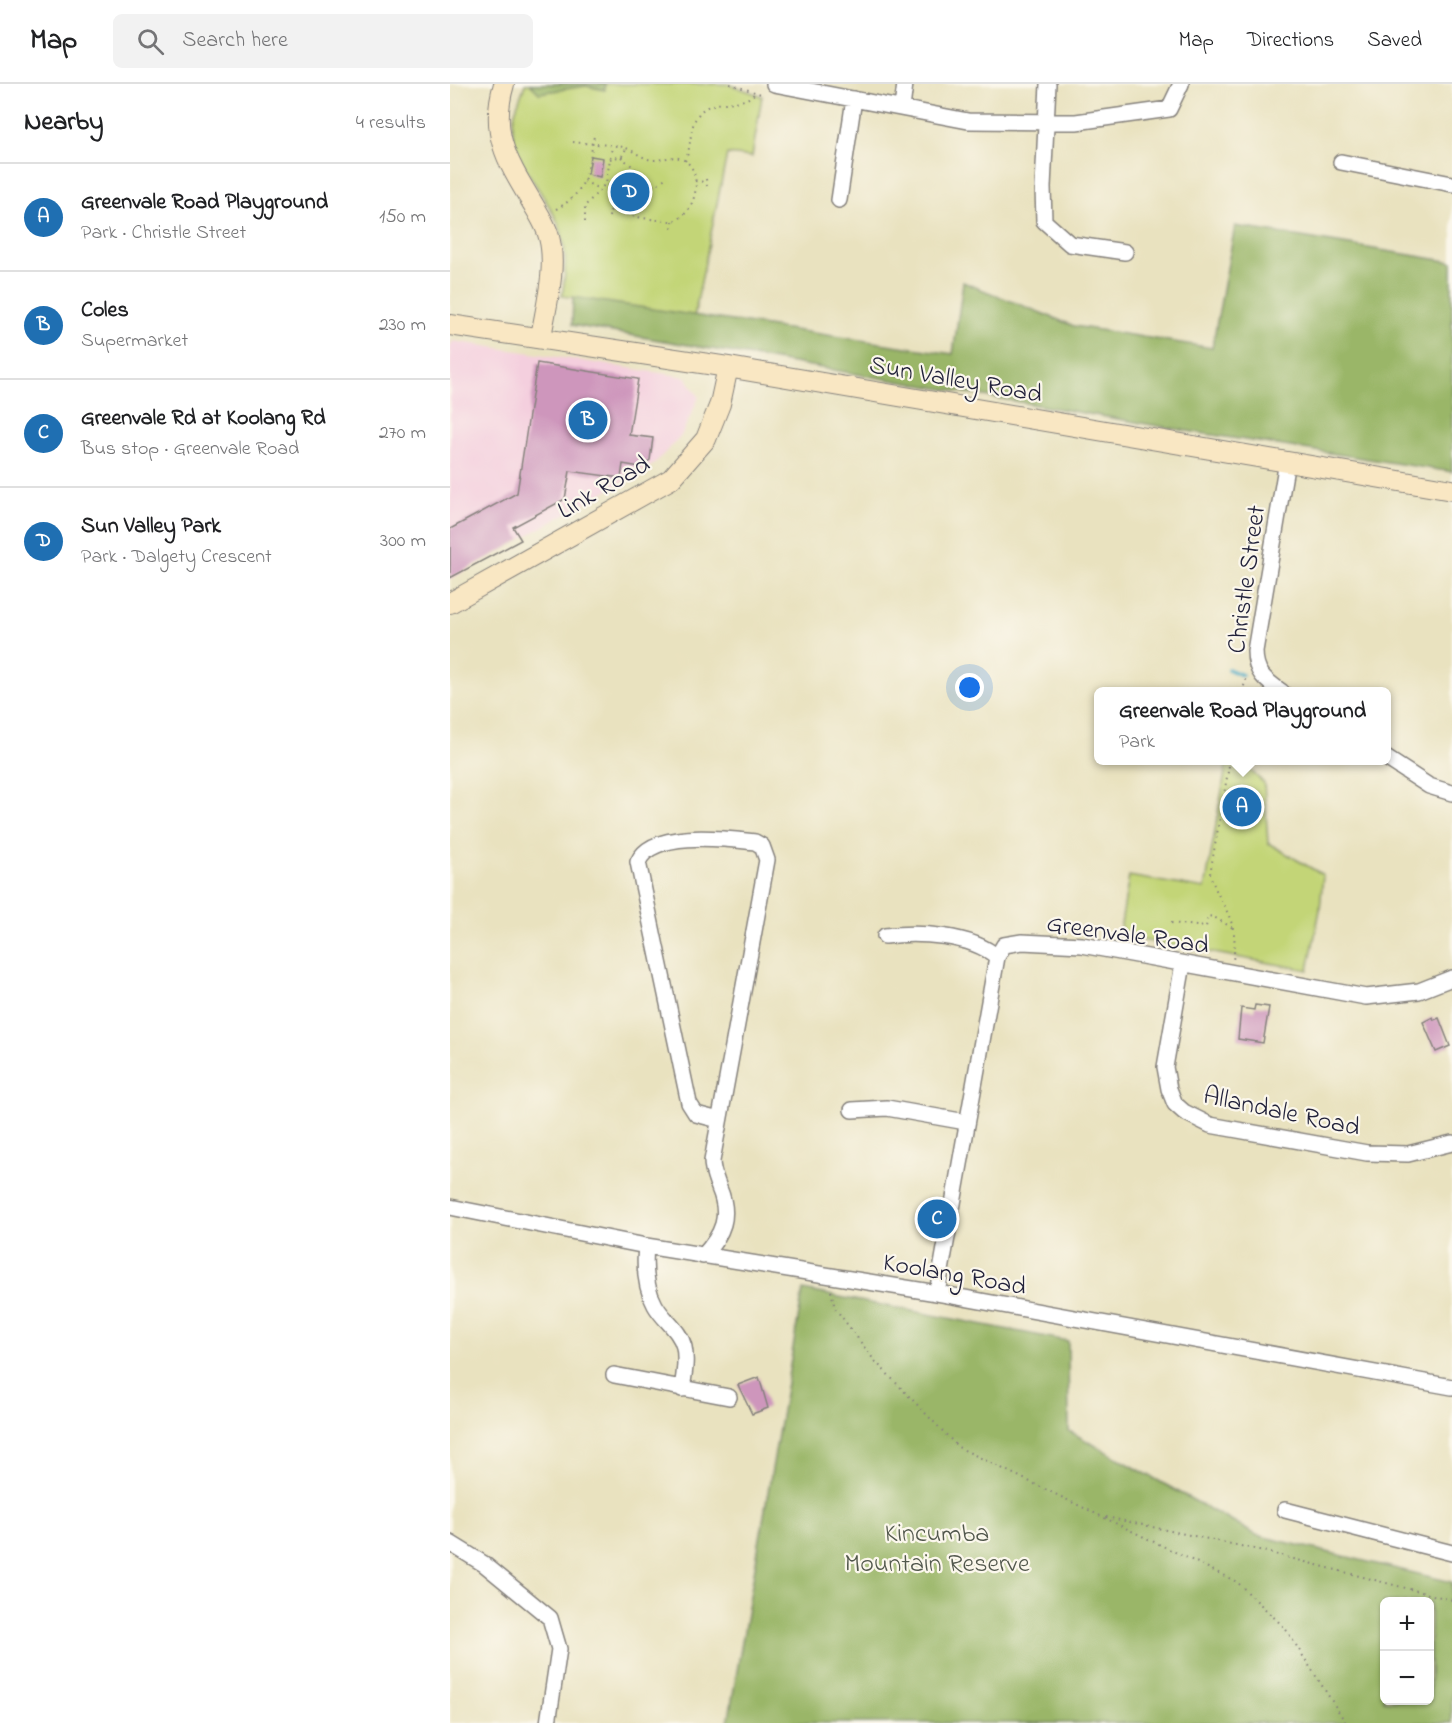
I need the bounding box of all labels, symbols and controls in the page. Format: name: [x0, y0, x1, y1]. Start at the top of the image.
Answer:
search box: [113, 14, 533, 68]
text: Map: [30, 21, 77, 62]
icon: search: [134, 25, 167, 58]
text: Search here: [182, 25, 288, 57]
text: Map: [1178, 26, 1214, 56]
text: Directions: [1247, 26, 1334, 56]
text: Saved: [1367, 26, 1422, 56]
text: Nearby: [24, 104, 103, 142]
text: 4 results: [356, 109, 426, 138]
pin: D: [610, 170, 650, 214]
text: Greenvale Road Playground: [81, 187, 328, 219]
text: A: [37, 203, 50, 232]
text: 150 m: [379, 203, 426, 232]
text: Park · Christle Street: [81, 219, 246, 248]
text: Coles: [81, 295, 129, 327]
text: B: [37, 311, 50, 340]
text: 230 m: [379, 311, 426, 340]
text: Supermarket: [81, 327, 188, 356]
street label: Sun Valley Road: [866, 347, 1045, 415]
pin: B: [568, 398, 608, 442]
text: Greenvale Rd at Koolang Rd: [81, 403, 326, 435]
text: C: [38, 419, 49, 448]
text: 270 m: [379, 419, 426, 448]
text: Bus stop · Greenvale Road: [81, 435, 299, 464]
street label: Link Road: [551, 447, 658, 530]
street label: Christle Street: [1219, 503, 1277, 656]
text: Sun Valley Park: [81, 511, 221, 543]
text: D: [36, 527, 51, 556]
text: 300 m: [380, 527, 426, 556]
text: Park · Dalgety Crescent: [81, 543, 272, 572]
your location: [955, 673, 984, 702]
popup: [1094, 687, 1391, 765]
text: Greenvale Road Playground: [1119, 696, 1366, 728]
text: Park: [1119, 728, 1155, 757]
pin: A: [1222, 784, 1262, 830]
street label: Greenvale Road: [1044, 906, 1212, 966]
street label: Allandale Road: [1199, 1078, 1364, 1148]
pin: C: [918, 1196, 956, 1242]
street label: Koolang Road: [880, 1245, 1029, 1307]
park label: Kincumba Mountain Reserve: [844, 1516, 1030, 1584]
map controls: [1380, 1597, 1434, 1705]
button: +: [1380, 1597, 1434, 1651]
button: −: [1380, 1651, 1434, 1705]

